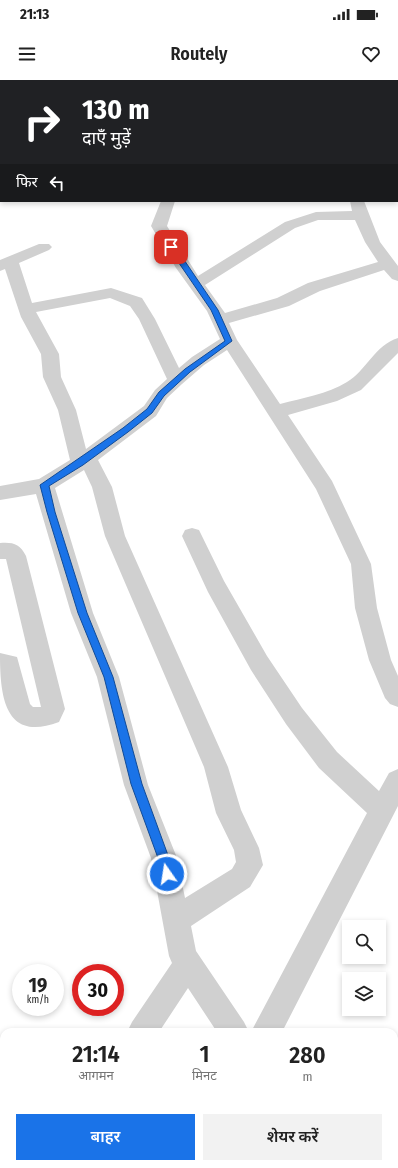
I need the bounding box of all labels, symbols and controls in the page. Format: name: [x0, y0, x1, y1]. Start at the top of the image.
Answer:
text: 21:13: [20, 5, 49, 23]
icon: menu: [16, 43, 38, 65]
text: Routely: [171, 43, 227, 65]
icon: heart: [360, 43, 382, 65]
text: 130 m: [82, 93, 150, 126]
icon: right: [16, 96, 68, 148]
text: दाएँ मुड़ें: [82, 127, 131, 149]
icon: left: [46, 172, 68, 194]
text: फिर: [16, 173, 38, 191]
pin: [154, 230, 188, 264]
icon: arrive: [160, 236, 182, 258]
position arrow: [146, 853, 188, 895]
map controls: [342, 920, 386, 1016]
button: search: [342, 920, 386, 964]
speed limit sign: 30: [72, 964, 124, 1016]
button: layers: [342, 972, 386, 1016]
text: 19: [29, 973, 47, 997]
text: km/h: [27, 994, 49, 1006]
text: 21:14: [72, 1040, 120, 1068]
text: 1: [199, 1040, 209, 1068]
text: 280: [289, 1041, 326, 1069]
text: आगमन: [78, 1068, 114, 1083]
text: मिनट: [192, 1068, 217, 1083]
text: m: [302, 1069, 312, 1084]
button: बाहर: [16, 1114, 195, 1160]
button: शेयर करें: [203, 1114, 382, 1160]

